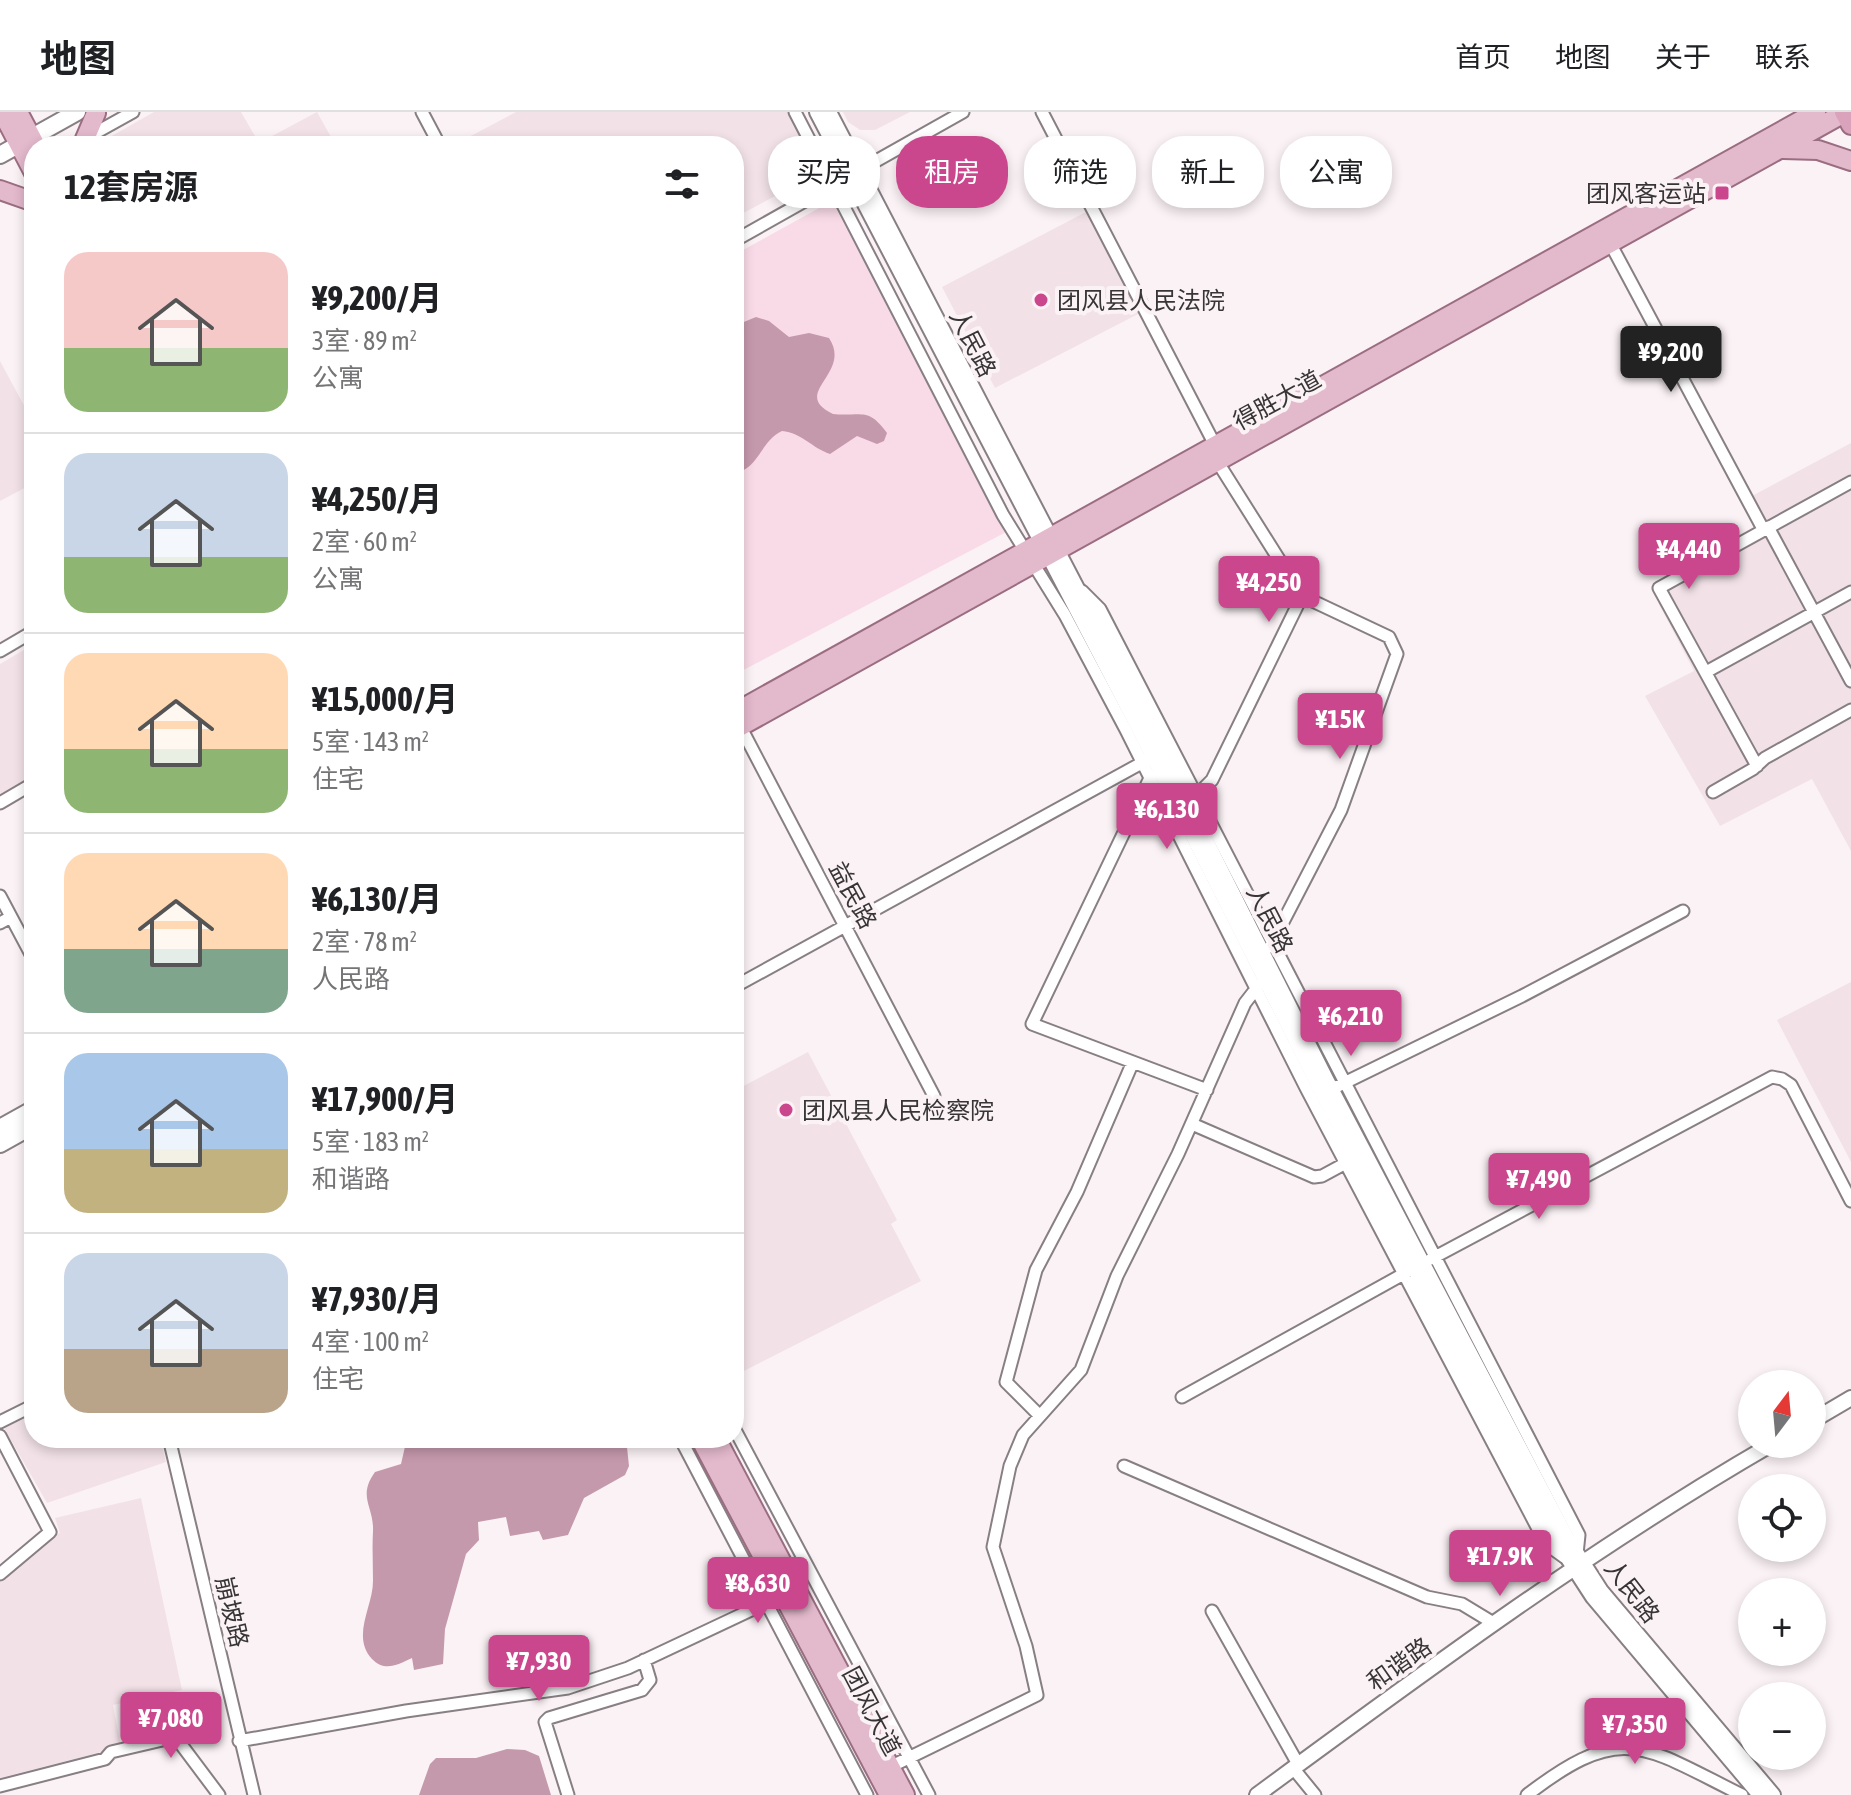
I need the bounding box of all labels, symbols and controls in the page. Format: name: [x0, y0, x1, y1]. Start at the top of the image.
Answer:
text: 地图: [40, 37, 116, 80]
text: 首页: [1455, 41, 1511, 73]
text: 地图: [1555, 41, 1611, 73]
text: 关于: [1655, 41, 1711, 73]
text: 联系: [1755, 41, 1811, 73]
chip: 买房: [768, 136, 880, 208]
chip: 租房: [896, 136, 1008, 208]
chip: 筛选: [1024, 136, 1136, 208]
chip: 新上: [1152, 136, 1264, 208]
chip: 公寓: [1280, 136, 1392, 208]
icon: filters: [660, 162, 704, 206]
text: 12套房源: [64, 167, 198, 206]
place label: 团风客运站: [1586, 180, 1706, 207]
marker: 团风客运站: [1713, 184, 1731, 202]
text: ¥9,200/月: [312, 278, 443, 317]
icon: home: [128, 284, 224, 380]
place label: 团风县人民法院: [1057, 287, 1225, 314]
marker: 团风县人民法院: [1032, 291, 1050, 309]
street label: 人民路: [945, 305, 1001, 381]
text: 3室 · 89 m²: [312, 326, 417, 356]
pin: ¥9,200: [1606, 326, 1736, 394]
text: ¥9,200: [1638, 337, 1704, 367]
text: 公寓: [312, 363, 364, 393]
street label: 得胜大道: [1228, 365, 1326, 435]
text: ¥4,250/月: [312, 479, 443, 518]
icon: home: [128, 485, 224, 581]
pin: ¥4,440: [1624, 523, 1754, 591]
text: 2室 · 60 m²: [312, 527, 417, 557]
text: ¥4,440: [1656, 534, 1722, 564]
pin: ¥4,250: [1204, 556, 1334, 624]
text: 公寓: [312, 564, 364, 594]
text: ¥4,250: [1236, 567, 1302, 597]
text: ¥15,000/月: [312, 679, 459, 718]
icon: home: [128, 685, 224, 781]
pin: ¥15K: [1293, 693, 1387, 761]
text: ¥15K: [1316, 704, 1364, 734]
text: 5室 · 143 m²: [312, 727, 429, 757]
text: 住宅: [312, 764, 364, 794]
pin: ¥6,130: [1102, 783, 1232, 851]
text: ¥6,130: [1134, 794, 1200, 824]
street label: 益民路: [824, 857, 882, 933]
text: ¥6,130/月: [312, 879, 443, 918]
street label: 人民路: [1242, 881, 1298, 957]
icon: home: [128, 885, 224, 981]
text: 2室 · 78 m²: [312, 927, 417, 957]
text: 人民路: [312, 964, 390, 994]
pin: ¥6,210: [1286, 990, 1416, 1058]
text: ¥6,210: [1318, 1001, 1384, 1031]
text: ¥17,900/月: [312, 1079, 459, 1118]
icon: home: [128, 1085, 224, 1181]
place label: 团风县人民检察院: [802, 1097, 994, 1124]
marker: 团风县人民检察院: [777, 1101, 795, 1119]
text: 5室 · 183 m²: [312, 1127, 429, 1157]
pin: ¥7,490: [1474, 1153, 1604, 1221]
text: 和谐路: [312, 1164, 390, 1194]
text: ¥7,490: [1506, 1164, 1572, 1194]
text: ¥7,930/月: [312, 1279, 443, 1318]
icon: home: [128, 1285, 224, 1381]
text: 4室 · 100 m²: [312, 1327, 429, 1357]
text: 住宅: [312, 1364, 364, 1394]
north arrow: [1738, 1370, 1826, 1458]
map controls: [1738, 1370, 1826, 1770]
button: locate: [1738, 1474, 1826, 1562]
pin: ¥17.9K: [1435, 1530, 1565, 1598]
text: ¥17.9K: [1467, 1541, 1533, 1571]
street label: 人民路: [1599, 1554, 1665, 1628]
pin: ¥8,630: [693, 1557, 823, 1625]
text: ¥8,630: [725, 1568, 791, 1598]
street label: 崩坡路: [211, 1574, 253, 1650]
button: +: [1738, 1578, 1826, 1666]
street label: 和谐路: [1362, 1632, 1436, 1696]
pin: ¥7,930: [474, 1635, 604, 1703]
text: ¥7,930: [506, 1646, 572, 1676]
street label: 团风大道: [838, 1662, 906, 1760]
button: −: [1738, 1682, 1826, 1770]
pin: ¥7,080: [106, 1692, 236, 1760]
pin: ¥7,350: [1570, 1698, 1700, 1766]
text: ¥7,080: [138, 1703, 204, 1733]
text: ¥7,350: [1602, 1709, 1668, 1739]

